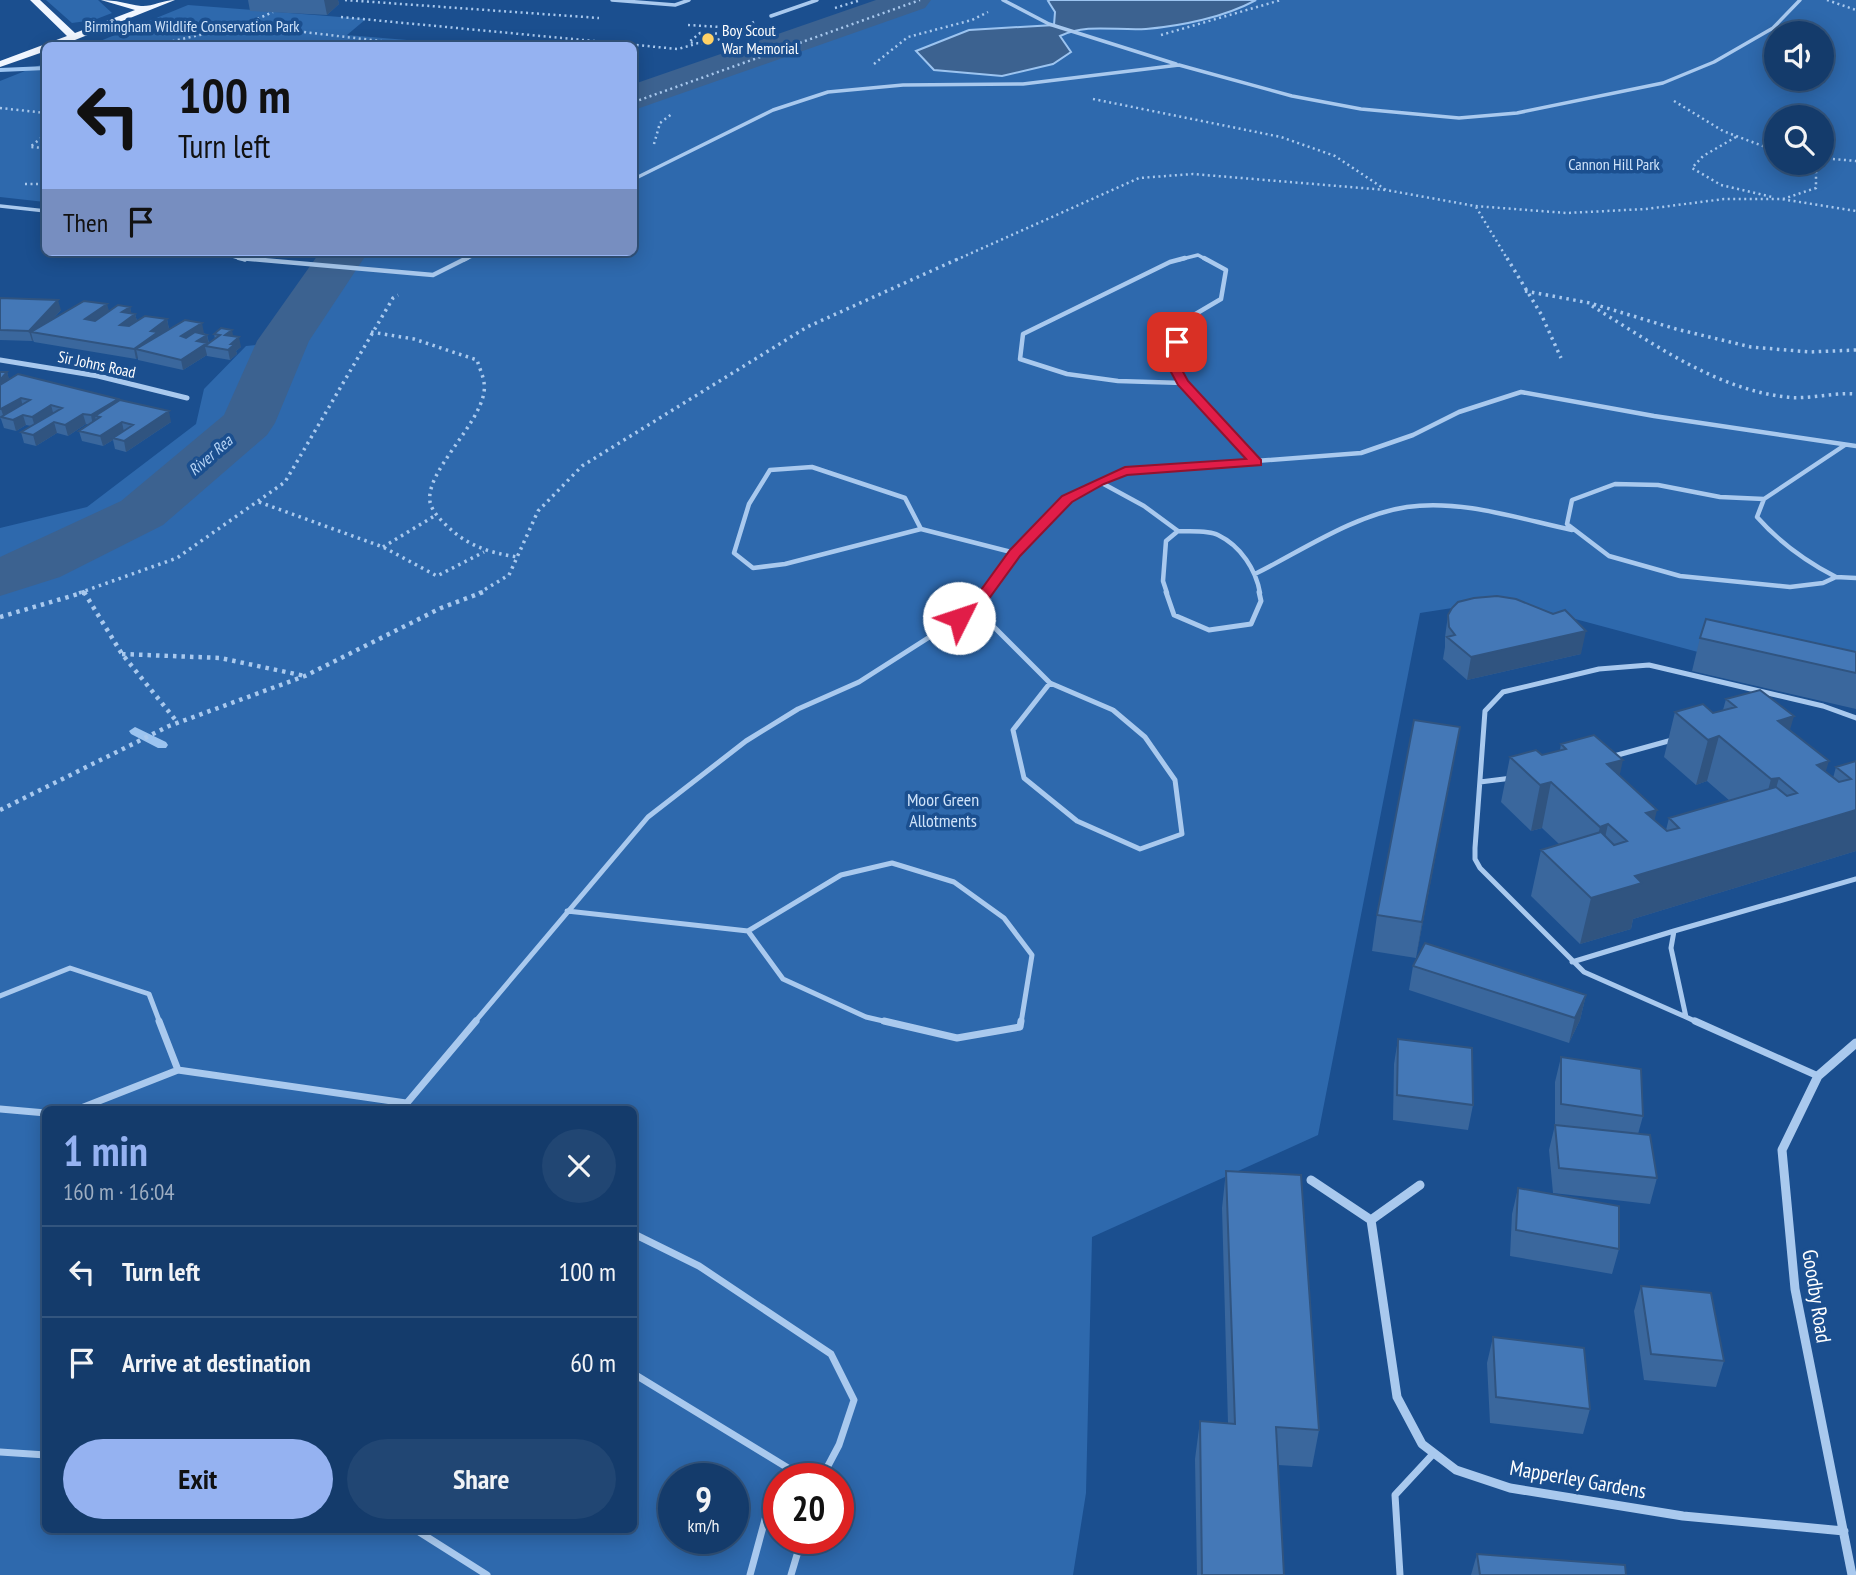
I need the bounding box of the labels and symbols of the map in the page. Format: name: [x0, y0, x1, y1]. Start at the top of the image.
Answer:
park label: Birmingham Wildlife Conservation Park: [84, 16, 300, 36]
place label: Boy Scout War Memorial: [722, 20, 799, 58]
marker: Boy Scout War Memorial: [700, 31, 716, 47]
park label: Cannon Hill Park: [1568, 154, 1661, 174]
pin: [1147, 312, 1207, 372]
street label: Sir Johns Road: [56, 346, 138, 382]
water label: River Rea: [184, 429, 237, 480]
position arrow: [922, 581, 996, 655]
park label: Moor Green Allotments: [907, 788, 979, 832]
street label: Goodby Road: [1796, 1247, 1838, 1345]
street label: Mapperley Gardens: [1508, 1454, 1648, 1504]
speed limit sign: 20: [763, 1463, 854, 1554]

